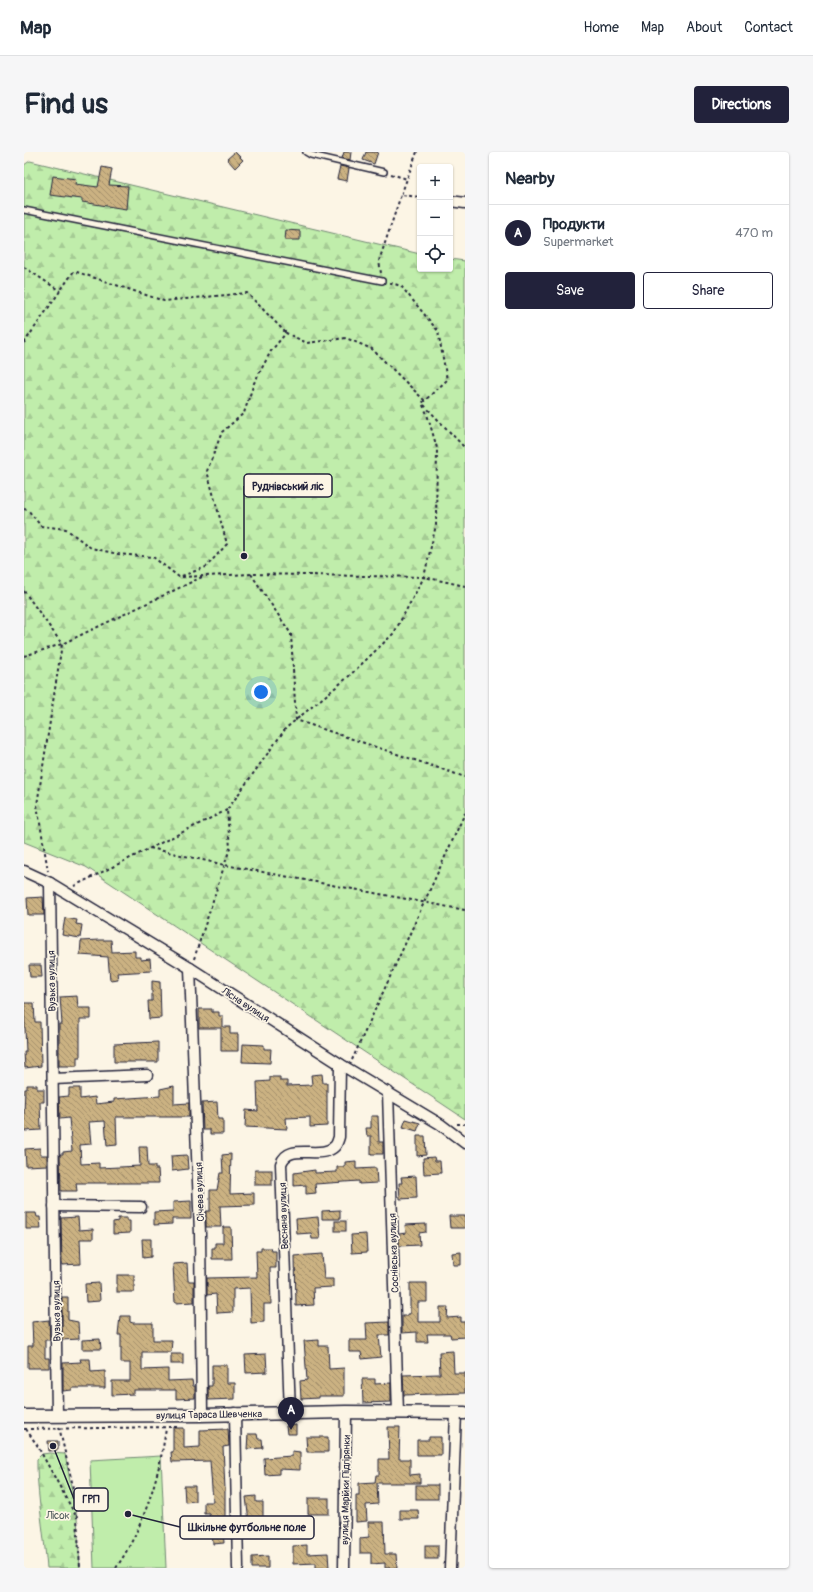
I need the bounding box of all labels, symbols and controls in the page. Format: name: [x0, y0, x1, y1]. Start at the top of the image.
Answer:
text: Map: [20, 16, 51, 40]
text: Home: [584, 19, 619, 36]
text: Map: [641, 19, 664, 36]
text: About: [686, 19, 722, 36]
text: Contact: [744, 19, 793, 36]
button: Directions: [694, 86, 789, 123]
text: Find us: [24, 87, 108, 122]
map controls: [417, 164, 453, 272]
button: +: [417, 164, 453, 200]
text: Nearby: [505, 168, 554, 189]
button: −: [417, 200, 453, 236]
text: Продукти: [543, 215, 604, 234]
text: A: [514, 225, 522, 241]
text: 470 m: [735, 225, 773, 241]
text: Supermarket: [543, 234, 614, 250]
button: locate: [417, 236, 453, 272]
button: Save: [505, 272, 635, 309]
button: Share: [643, 272, 773, 309]
callout: Руднівський ліс: [244, 474, 332, 497]
text: Руднівський ліс: [252, 480, 324, 493]
your location: [251, 682, 271, 702]
street label: Вузька вулиця: [45, 950, 59, 1012]
street label: Лісна вулиця: [218, 984, 272, 1025]
street label: Січева вулиця: [193, 1162, 207, 1222]
street label: Весняна вулиця: [277, 1182, 291, 1250]
street label: Соснівська вулиця: [387, 1213, 401, 1293]
street label: Вузька вулиця: [50, 1280, 64, 1342]
pin: A: [278, 1397, 304, 1430]
street label: вулиця Тараса Шевченка: [156, 1408, 263, 1422]
street label: вулиця Марійки Підгірянки: [339, 1434, 353, 1545]
callout: ГРП: [74, 1488, 108, 1511]
text: ГРП: [82, 1493, 100, 1506]
park label: Лісок: [45, 1510, 70, 1522]
callout: Шкільне футбольне поле: [180, 1516, 314, 1539]
text: Шкільне футбольне поле: [187, 1521, 306, 1534]

